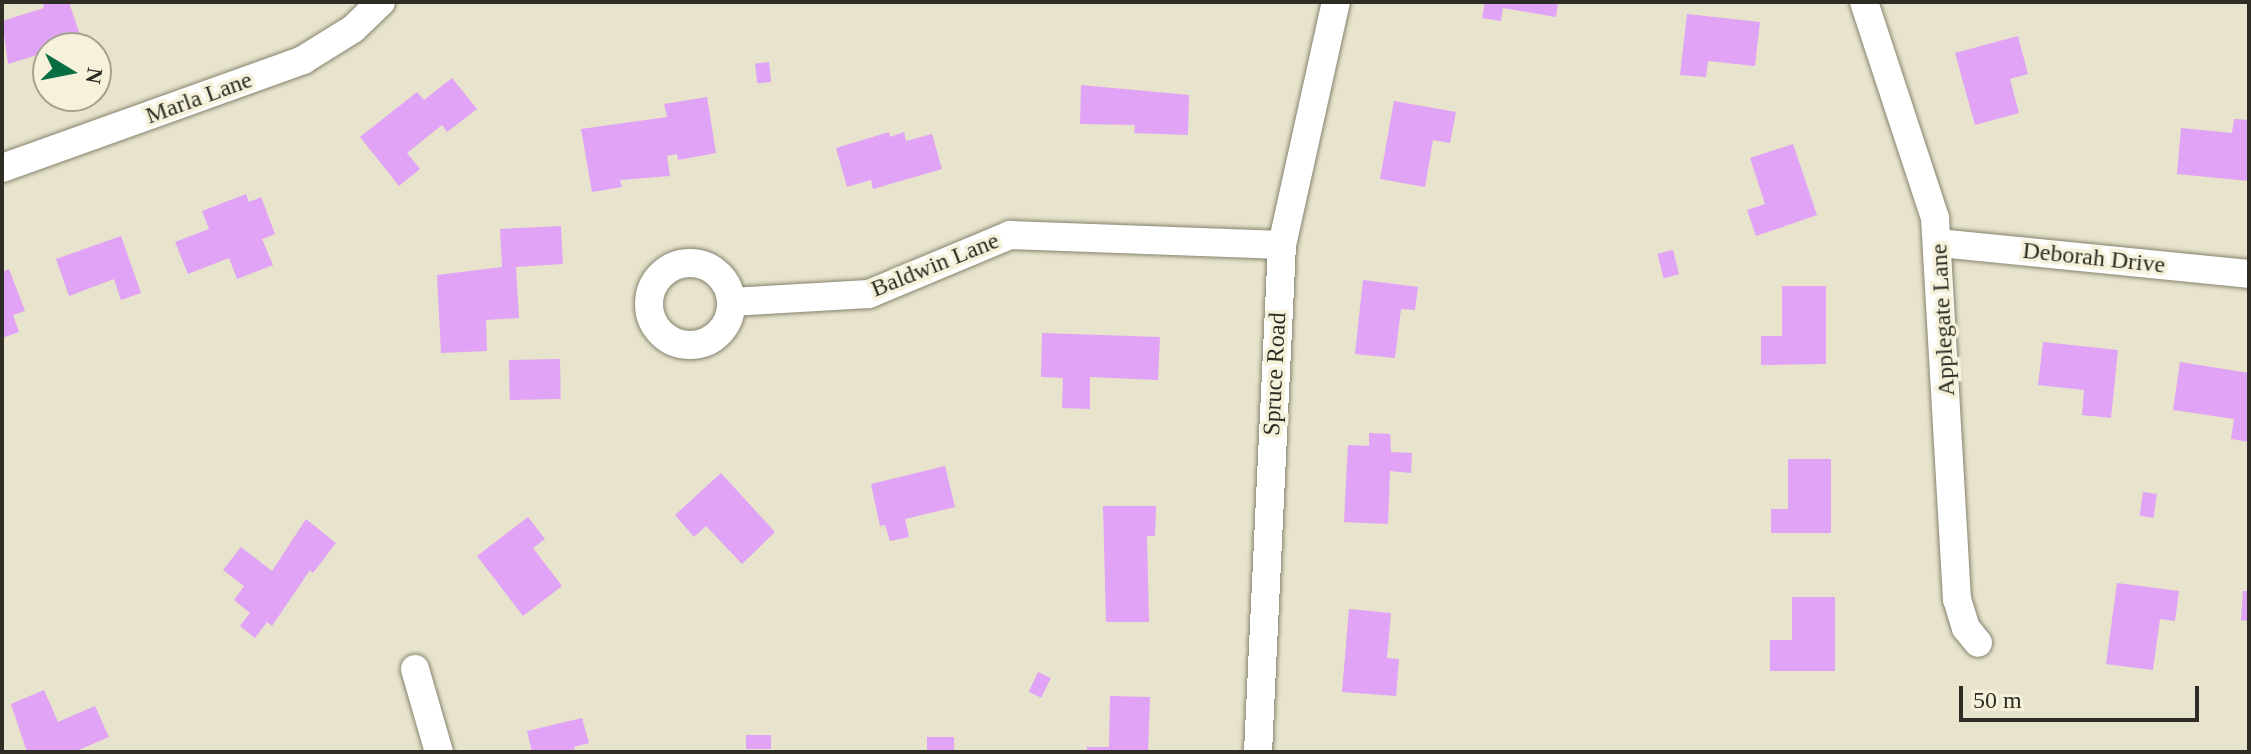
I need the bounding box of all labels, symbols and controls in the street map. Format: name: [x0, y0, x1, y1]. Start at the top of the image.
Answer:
north arrow: [32, 32, 112, 112]
street label: Marla Lane: [142, 65, 256, 131]
text: N: [80, 66, 108, 86]
street label: Baldwin Lane: [867, 226, 1003, 304]
street label: Deborah Drive: [2021, 236, 2167, 280]
street label: Applegate Lane: [1925, 243, 1961, 397]
street label: Spruce Road: [1257, 312, 1293, 436]
scale bar: [1963, 670, 2203, 720]
text: 50 m: [1973, 687, 2022, 713]

